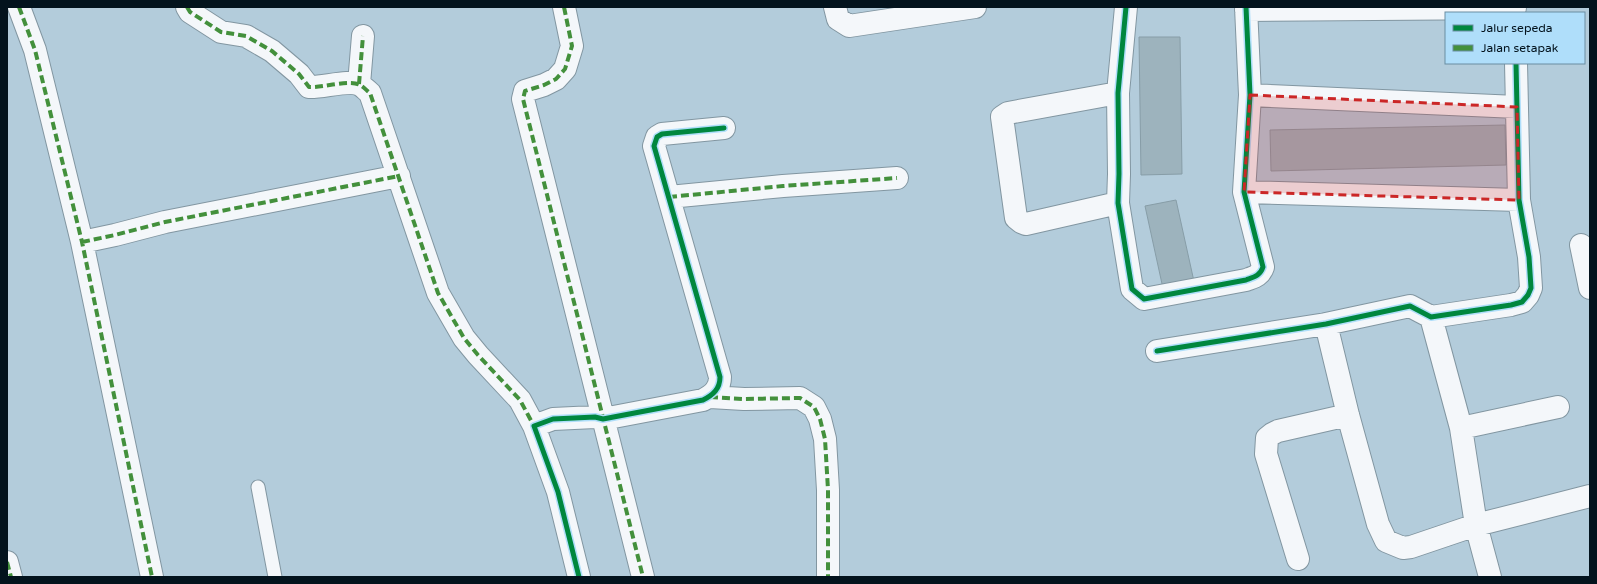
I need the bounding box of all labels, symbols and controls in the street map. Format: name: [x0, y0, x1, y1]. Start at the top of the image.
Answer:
legend: [1445, 12, 1585, 64]
text: Jalur sepeda: [1481, 21, 1553, 35]
text: Jalan setapak: [1481, 41, 1559, 55]

